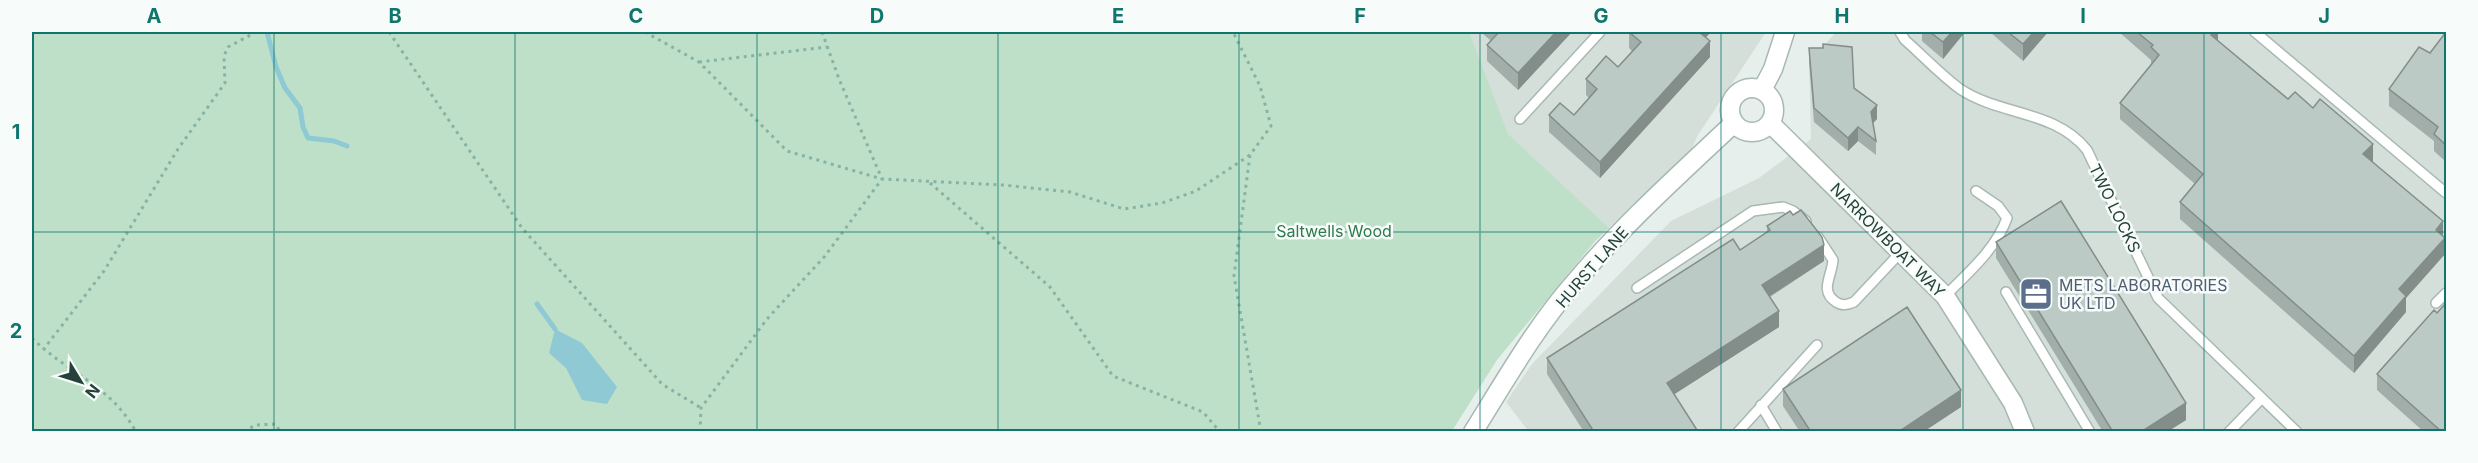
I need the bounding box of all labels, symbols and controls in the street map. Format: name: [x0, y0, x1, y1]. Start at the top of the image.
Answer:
text: A: [147, 4, 162, 28]
text: B: [388, 4, 402, 28]
text: C: [629, 4, 643, 28]
text: D: [870, 4, 884, 28]
text: E: [1112, 4, 1124, 28]
text: F: [1354, 4, 1366, 28]
text: G: [1593, 4, 1609, 28]
text: H: [1835, 4, 1849, 28]
text: I: [2080, 4, 2086, 28]
text: J: [2318, 4, 2330, 28]
text: 1: [12, 120, 20, 144]
street label: TWO LOCKS: [2085, 160, 2145, 256]
street label: NARROWBOAT WAY: [1827, 179, 1950, 302]
park label: Saltwells Wood: [1276, 221, 1392, 241]
street label: HURST LANE: [1551, 222, 1633, 312]
place label: METS LABORATORIES UK LTD: [2059, 275, 2228, 313]
office icon: METS LABORATORIES UK LTD: [2018, 276, 2054, 312]
text: 2: [10, 319, 22, 343]
north arrow: [51, 352, 111, 412]
text: N: [81, 380, 104, 402]

